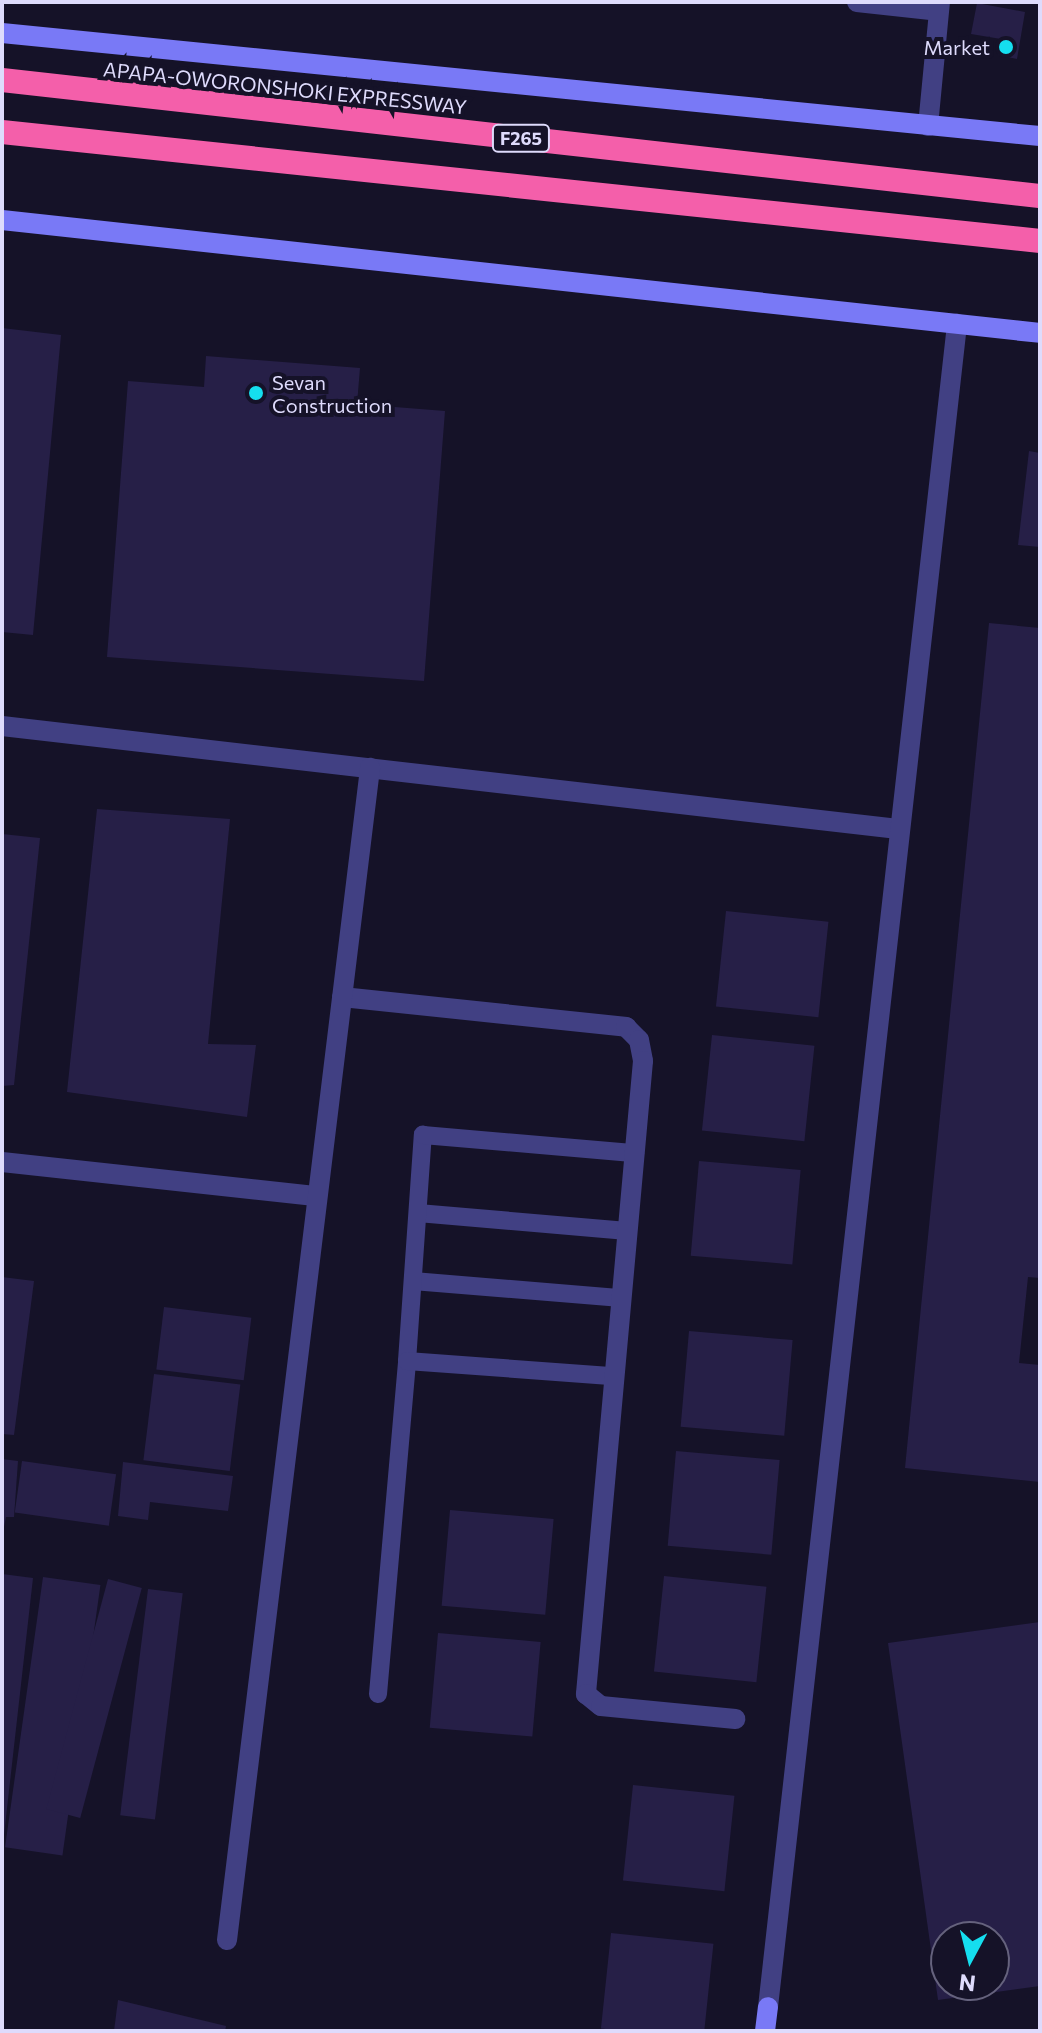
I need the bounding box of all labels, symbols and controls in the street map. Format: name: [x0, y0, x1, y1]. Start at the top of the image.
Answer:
place label: Market: [924, 35, 990, 59]
marker: Market: [997, 38, 1015, 56]
street label: APAPA-OWORONSHOKI EXPRESSWAY: [102, 57, 468, 119]
road number: F265: [491, 124, 551, 152]
place label: Sevan Construction: [272, 370, 392, 417]
marker: Sevan Construction: [247, 384, 265, 402]
north arrow: [930, 1921, 1010, 2001]
text: N: [957, 1969, 977, 1998]

